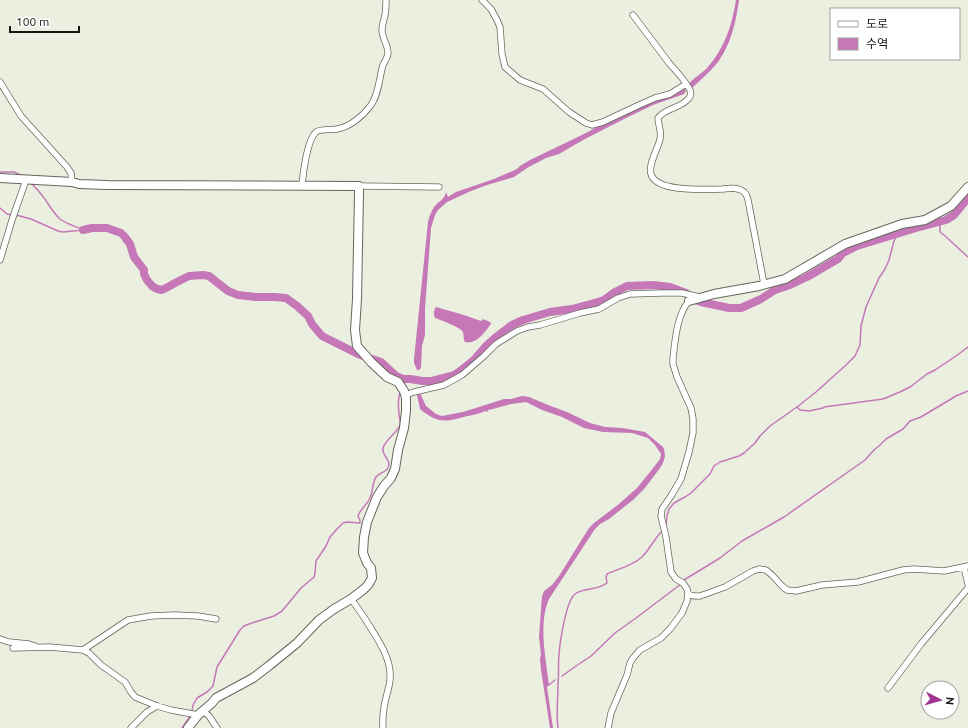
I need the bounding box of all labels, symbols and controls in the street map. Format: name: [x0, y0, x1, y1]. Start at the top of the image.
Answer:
scale bar: [10, 8, 79, 34]
legend: [830, 8, 960, 60]
text: 100 m: [16, 15, 49, 28]
text: 도로: [866, 17, 888, 30]
text: 수역: [866, 37, 888, 50]
north arrow: [920, 680, 960, 720]
text: N: [944, 696, 956, 706]

